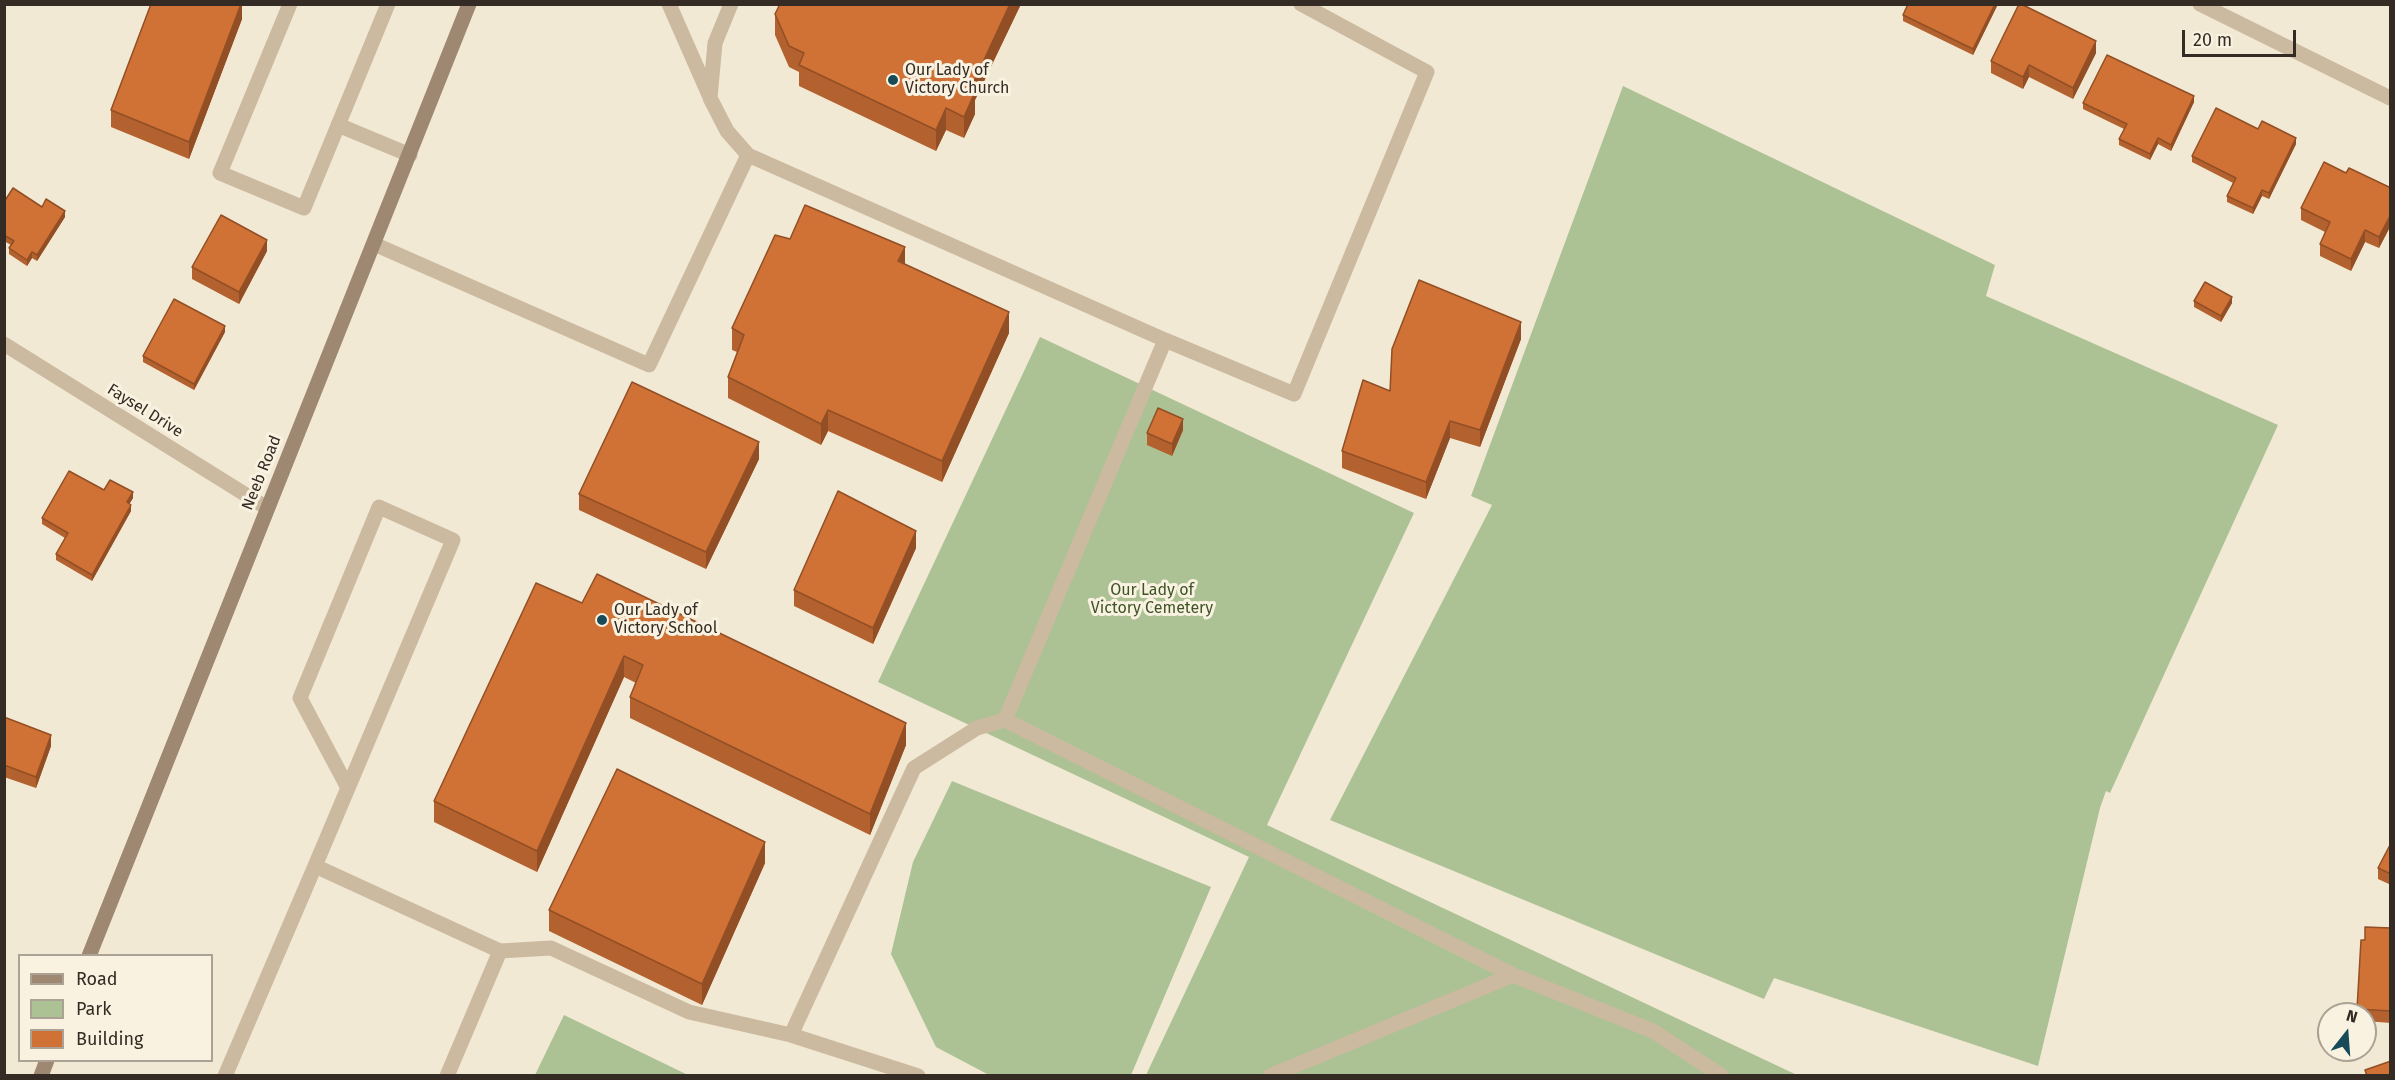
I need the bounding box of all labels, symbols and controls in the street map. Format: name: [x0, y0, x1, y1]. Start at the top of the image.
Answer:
scale bar: [2185, 18, 2299, 56]
text: 20 m: [2193, 29, 2232, 51]
place label: Our Lady of Victory Church: [905, 61, 1009, 99]
marker: Our Lady of Victory Church: [886, 73, 900, 87]
street label: Faysel Drive: [104, 380, 186, 442]
street label: Neeb Road: [238, 433, 286, 513]
park label: Our Lady of Victory Cemetery: [1091, 581, 1213, 619]
place label: Our Lady of Victory School: [614, 601, 717, 639]
marker: Our Lady of Victory School: [595, 613, 609, 627]
legend: [18, 954, 213, 1062]
text: Road: [76, 968, 118, 990]
text: Park: [76, 998, 111, 1020]
north arrow: [2317, 1002, 2377, 1062]
text: N: [2344, 1006, 2360, 1027]
text: Building: [76, 1028, 143, 1050]

